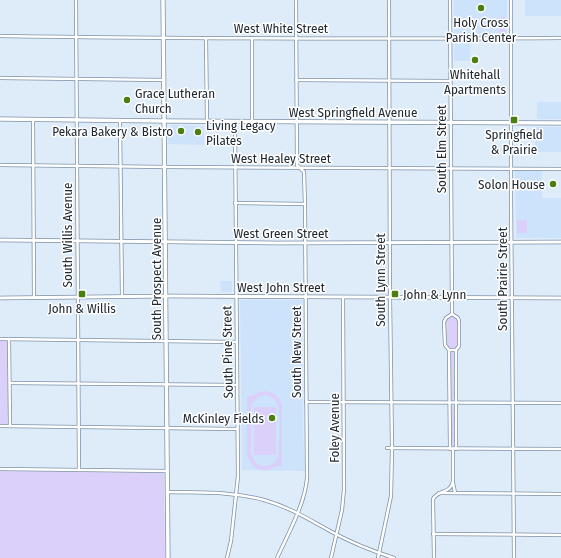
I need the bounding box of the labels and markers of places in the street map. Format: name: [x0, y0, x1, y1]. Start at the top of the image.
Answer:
marker: Holy Cross Parish Center: [476, 3, 486, 13]
place label: Holy Cross Parish Center: [446, 15, 517, 45]
marker: Whitehall Apartments: [470, 55, 480, 65]
place label: Whitehall Apartments: [444, 67, 506, 97]
place label: Grace Lutheran Church: [135, 86, 215, 116]
marker: Grace Lutheran Church: [122, 95, 132, 105]
marker: Springfield & Prairie: [509, 115, 519, 125]
place label: Living Legacy Pilates: [206, 118, 276, 148]
place label: Pekara Bakery & Bistro: [52, 124, 173, 139]
marker: Pekara Bakery & Bistro: [176, 126, 186, 136]
marker: Living Legacy Pilates: [193, 127, 203, 137]
place label: Springfield & Prairie: [485, 127, 543, 157]
place label: Solon House: [478, 177, 545, 192]
marker: Solon House: [548, 179, 558, 189]
place label: John & Lynn: [403, 287, 466, 302]
marker: John & Willis: [77, 289, 87, 299]
marker: John & Lynn: [390, 289, 400, 299]
place label: John & Willis: [48, 301, 116, 316]
place label: McKinley Fields: [183, 411, 264, 426]
marker: McKinley Fields: [267, 413, 277, 423]

